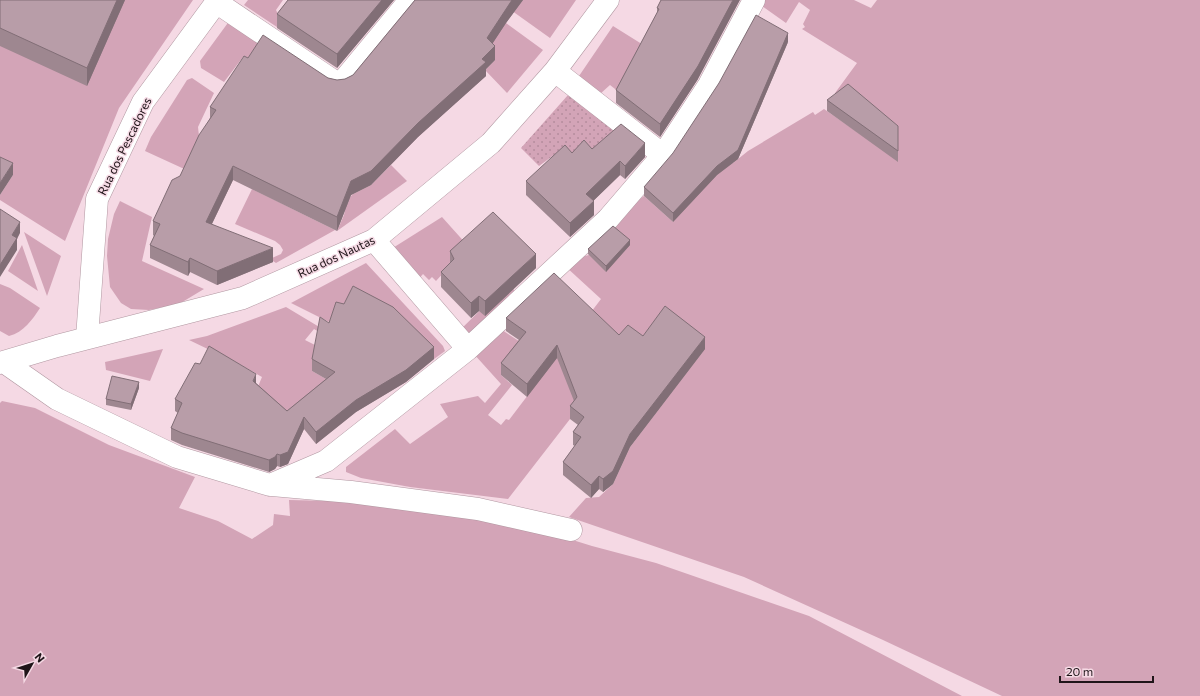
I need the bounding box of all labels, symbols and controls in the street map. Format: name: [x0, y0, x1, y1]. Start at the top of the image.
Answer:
street label: Rua dos Pescadores: [94, 95, 154, 197]
street label: Rua dos Nautas: [295, 232, 377, 280]
north arrow: [12, 644, 52, 684]
text: N: [33, 650, 48, 665]
scale bar: [1060, 658, 1153, 684]
text: 20 m: [1066, 664, 1093, 678]

